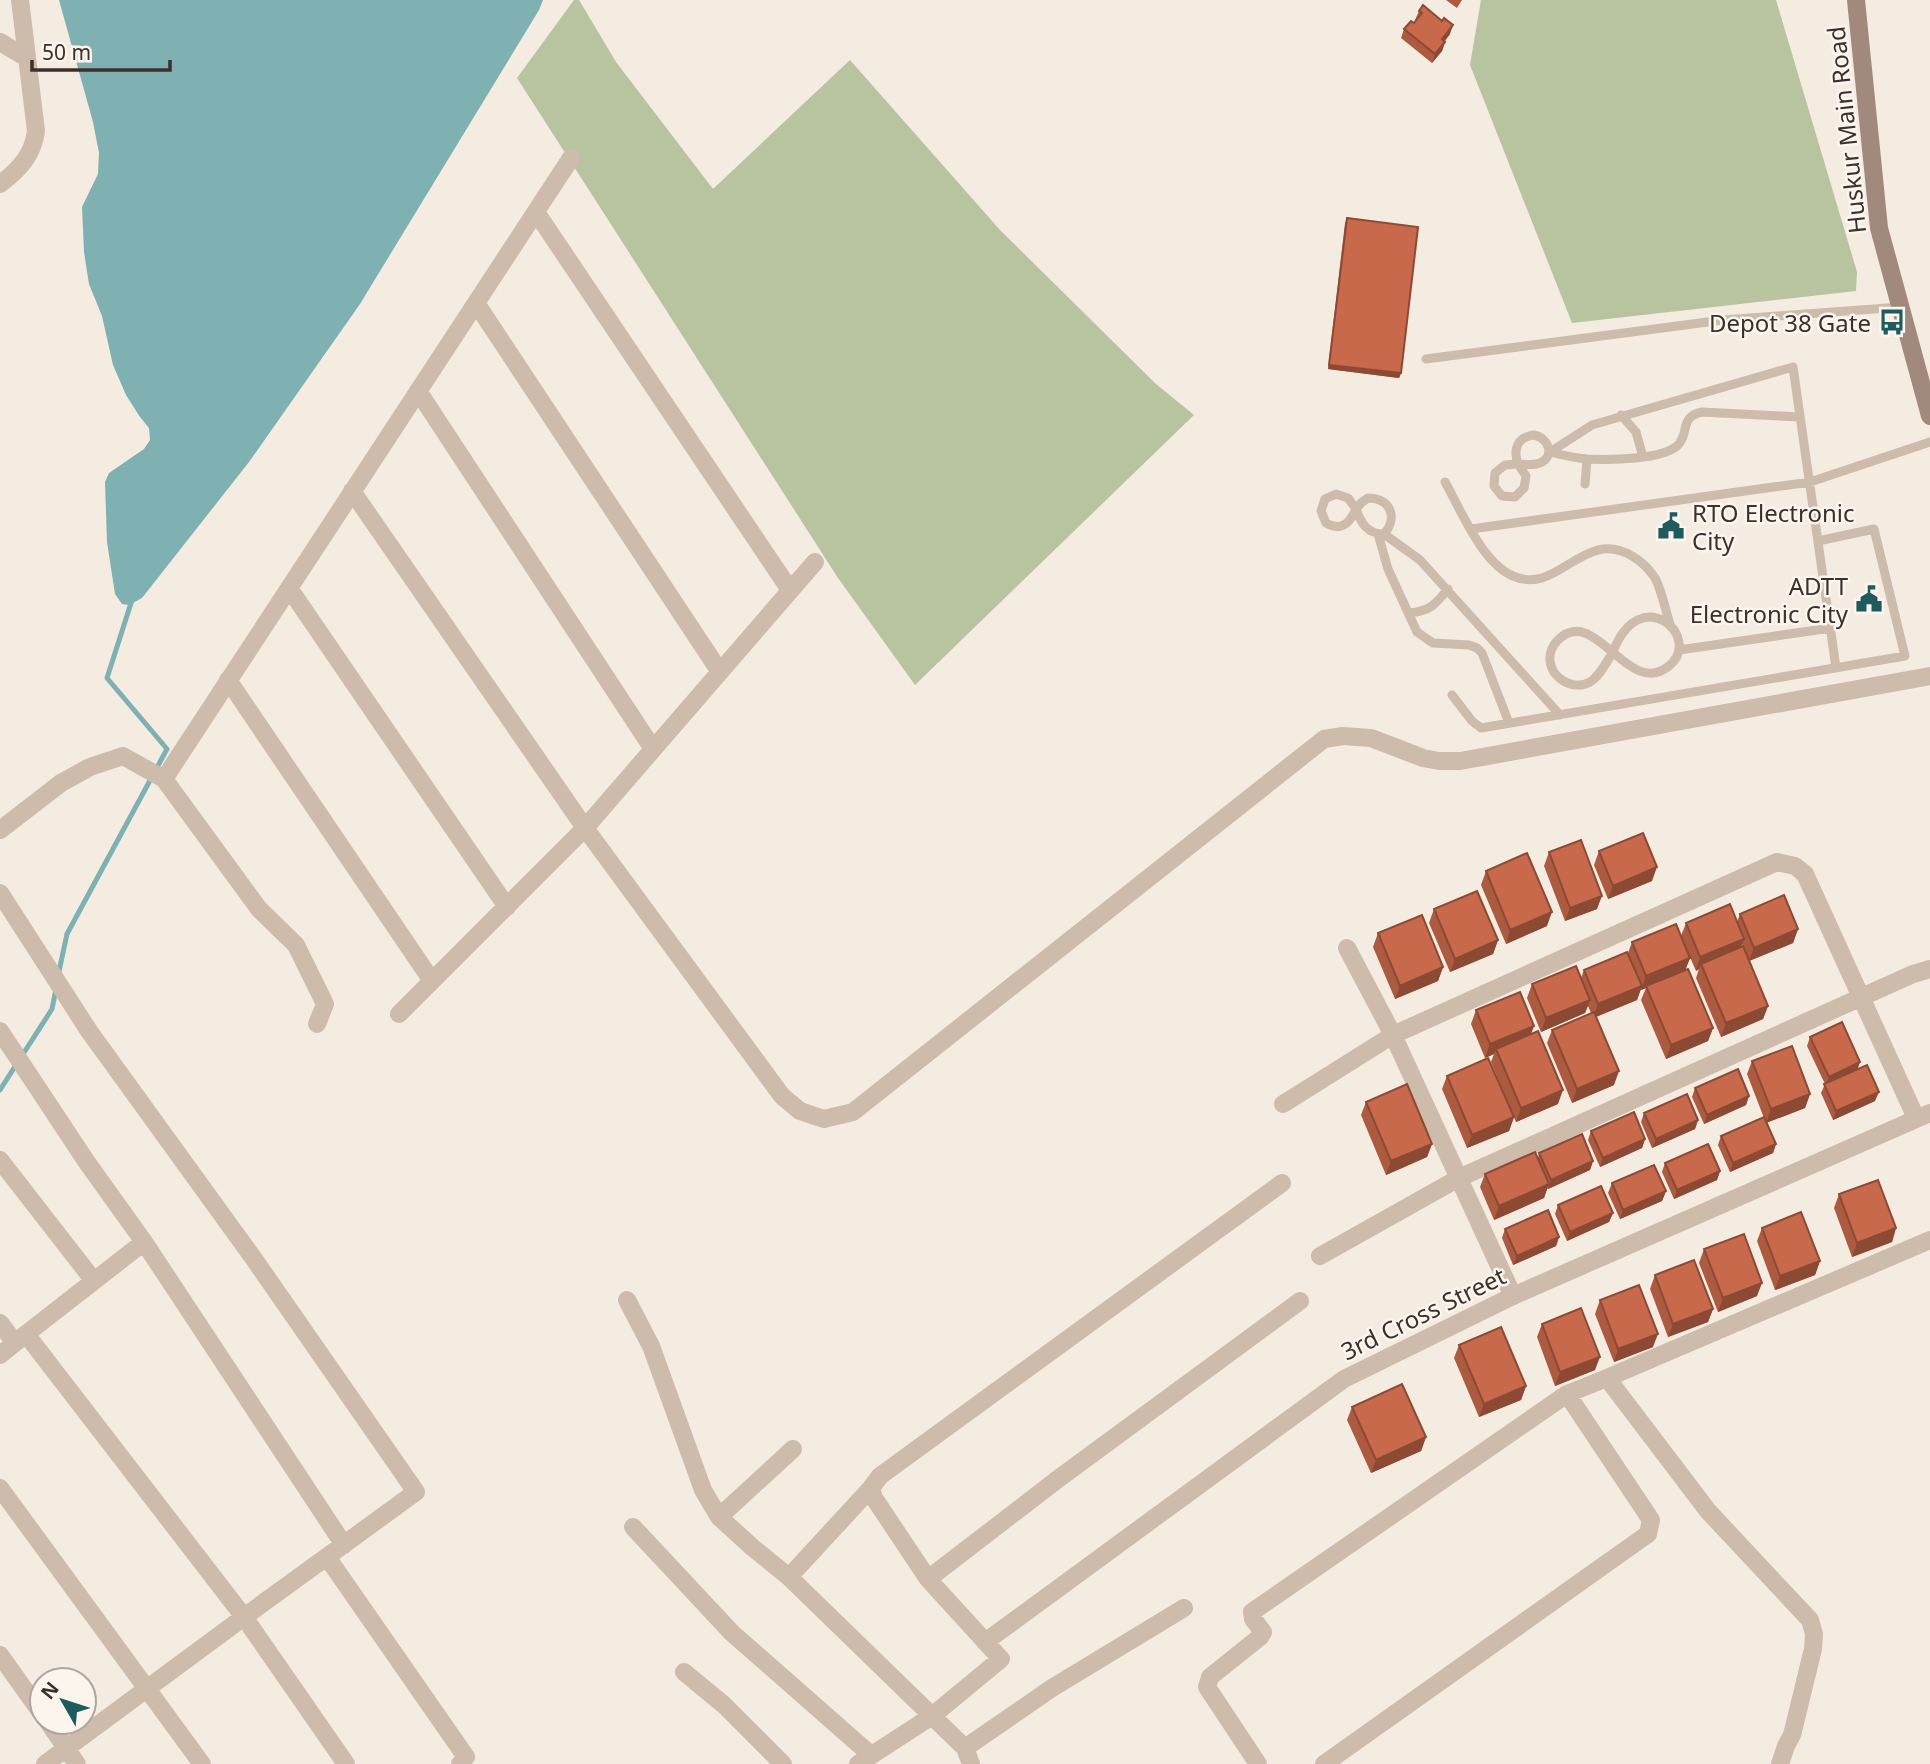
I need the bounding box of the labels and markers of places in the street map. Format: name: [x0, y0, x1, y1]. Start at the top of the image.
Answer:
place label: Depot 38 Gate: [1709, 306, 1871, 339]
bus stop icon: Depot 38 Gate: [1877, 307, 1907, 337]
place label: RTO Electronic City: [1692, 496, 1855, 557]
public building icon: RTO Electronic City: [1656, 511, 1686, 541]
place label: ADTT Electronic City: [1690, 569, 1849, 630]
public building icon: ADTT Electronic City: [1854, 584, 1884, 614]

